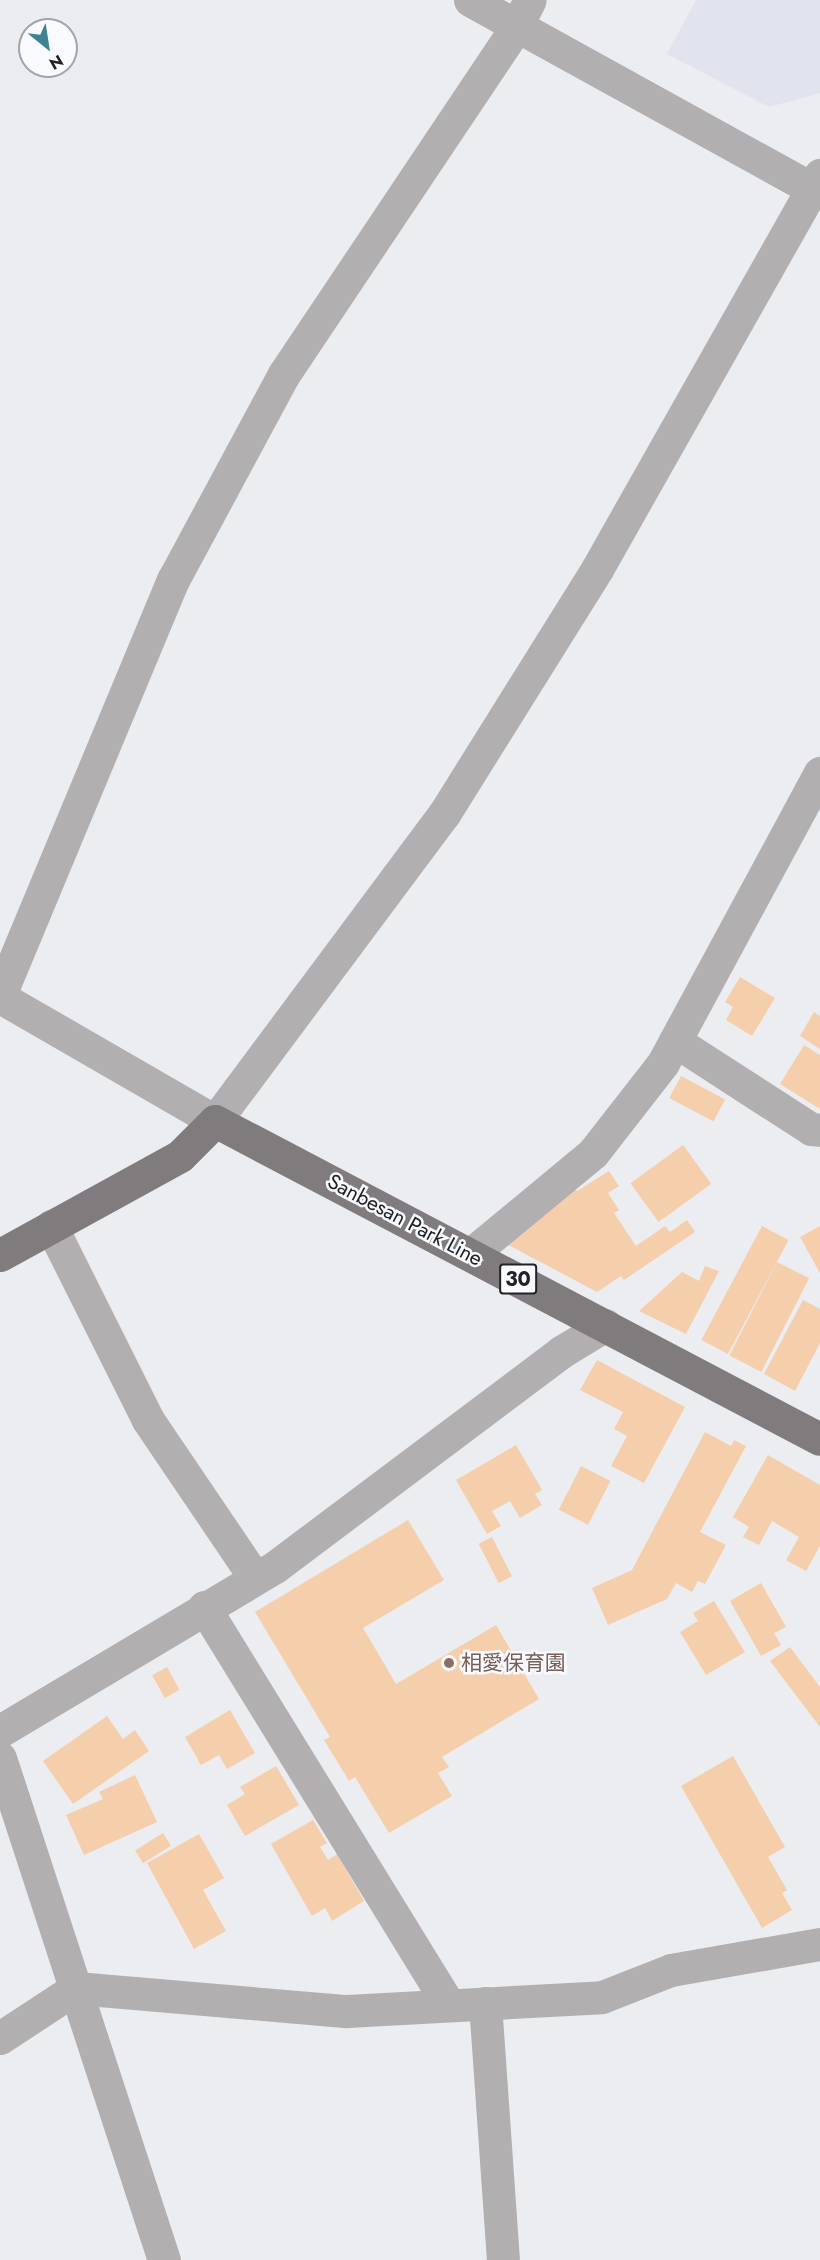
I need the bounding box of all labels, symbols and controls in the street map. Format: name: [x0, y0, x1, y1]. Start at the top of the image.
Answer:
north arrow: [18, 18, 78, 78]
text: N: [45, 49, 68, 75]
street label: Sanbesan Park Line: [323, 1169, 487, 1271]
road number: 30: [498, 1262, 538, 1296]
place label: 相愛保育園: [461, 1650, 566, 1676]
marker: 相愛保育園: [442, 1656, 456, 1670]

